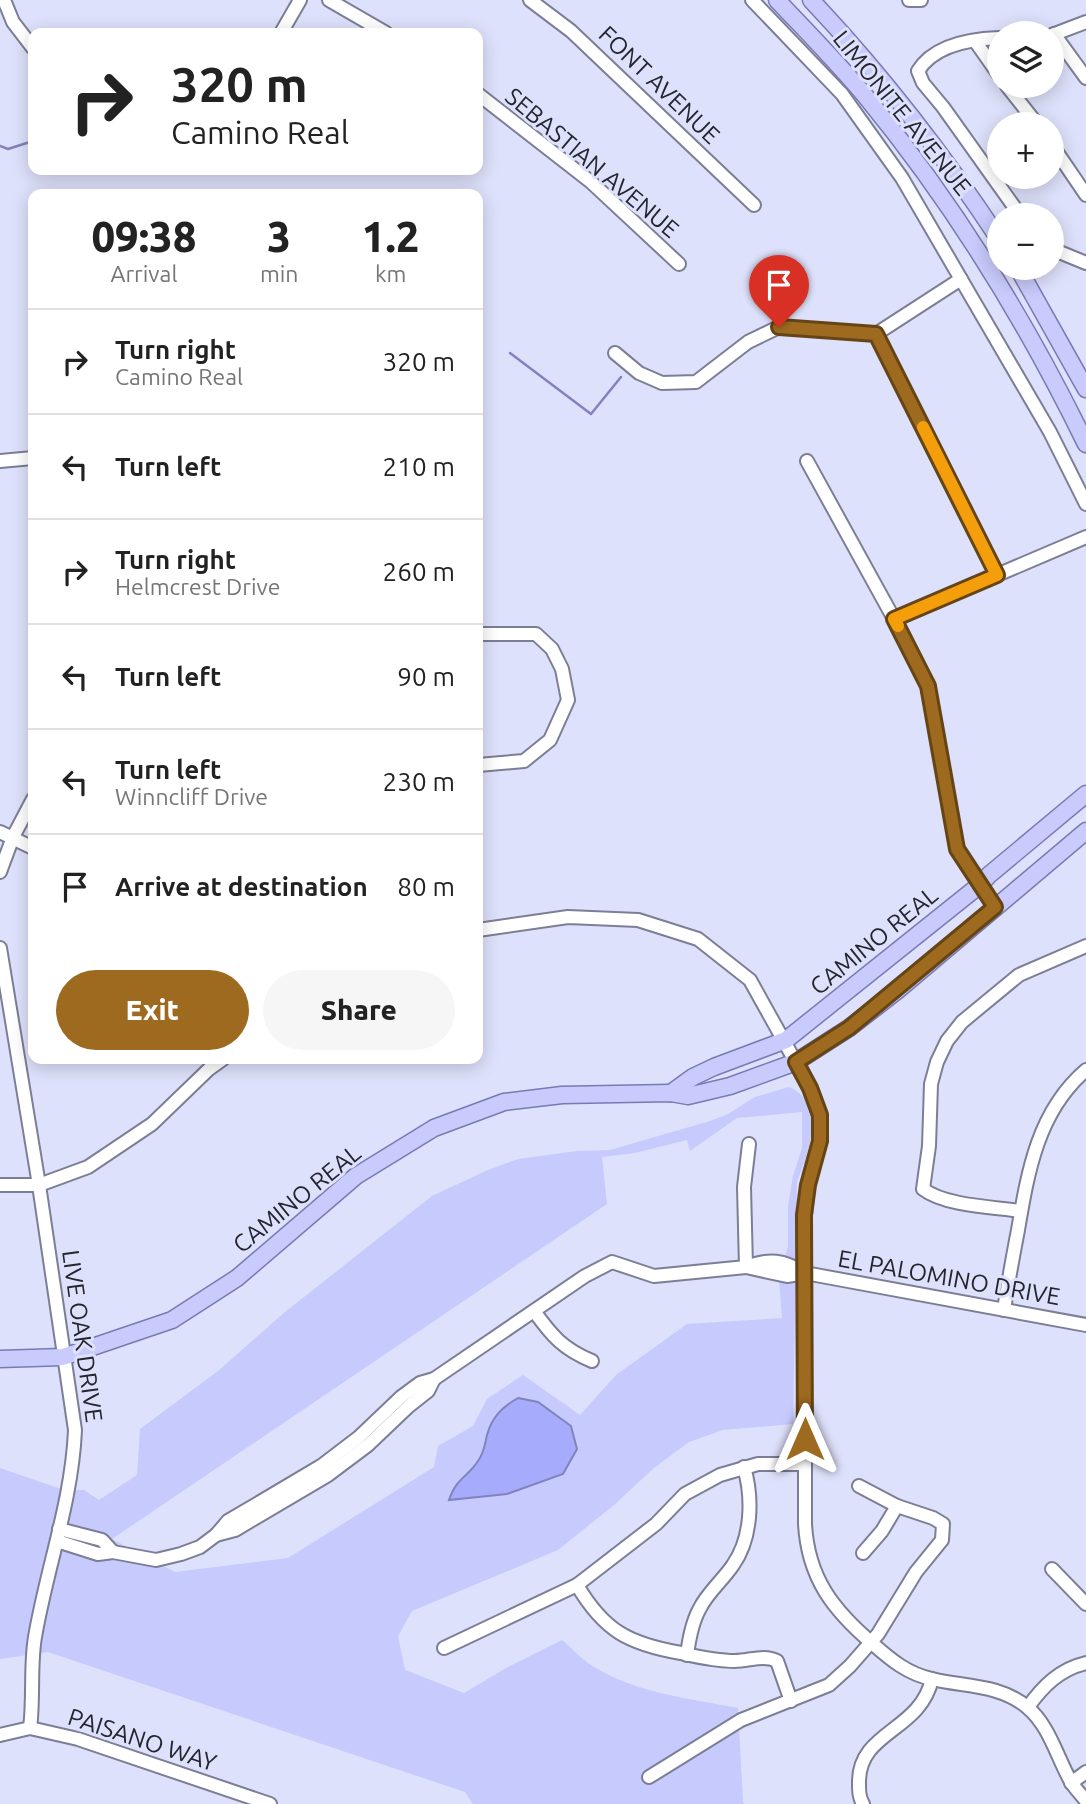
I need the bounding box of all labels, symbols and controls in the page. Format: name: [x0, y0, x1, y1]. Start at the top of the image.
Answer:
street label: FONT AVENUE: [593, 20, 725, 149]
map controls: [987, 21, 1064, 280]
button: layers: [987, 21, 1064, 98]
street label: LIMONITE AVENUE: [828, 25, 977, 200]
icon: right: [56, 56, 147, 147]
text: 320 m: [171, 56, 308, 111]
street label: SEBASTIAN AVENUE: [500, 82, 684, 243]
button: +: [987, 112, 1064, 189]
text: Camino Real: [171, 114, 349, 150]
button: −: [987, 203, 1064, 280]
text: 09:38: [91, 213, 196, 260]
text: 3: [267, 213, 291, 260]
text: 1.2: [362, 213, 420, 260]
pin: [749, 255, 809, 327]
text: Arrival: [110, 261, 177, 286]
text: min: [260, 261, 298, 286]
text: km: [375, 261, 406, 286]
icon: arrive: [760, 266, 798, 304]
text: Turn right: [115, 335, 236, 364]
icon: right: [56, 343, 94, 381]
text: 320 m: [383, 347, 455, 376]
text: Camino Real: [115, 364, 243, 389]
icon: left: [56, 448, 94, 486]
text: Turn left: [115, 452, 221, 481]
text: 210 m: [383, 452, 455, 481]
text: Turn right: [115, 545, 236, 574]
icon: right: [56, 553, 94, 591]
text: 260 m: [383, 557, 455, 586]
text: Helmcrest Drive: [115, 574, 280, 599]
icon: left: [56, 658, 94, 696]
text: Turn left: [115, 662, 221, 691]
text: 90 m: [397, 662, 455, 691]
text: Turn left: [115, 755, 221, 784]
icon: left: [56, 763, 94, 801]
text: 230 m: [383, 767, 455, 796]
text: Winncliff Drive: [115, 784, 268, 809]
icon: arrive: [56, 868, 94, 906]
text: Arrive at destination: [115, 872, 368, 901]
text: 80 m: [397, 872, 455, 901]
street label: CAMINO REAL: [805, 881, 943, 1000]
button: Exit: [56, 970, 249, 1050]
button: Share: [263, 970, 455, 1050]
street label: CAMINO REAL: [228, 1139, 366, 1258]
street label: EL PALOMINO DRIVE: [836, 1245, 1062, 1310]
street label: LIVE OAK DRIVE: [57, 1248, 108, 1424]
position arrow: [768, 1402, 842, 1476]
street label: PAISANO WAY: [65, 1703, 220, 1776]

